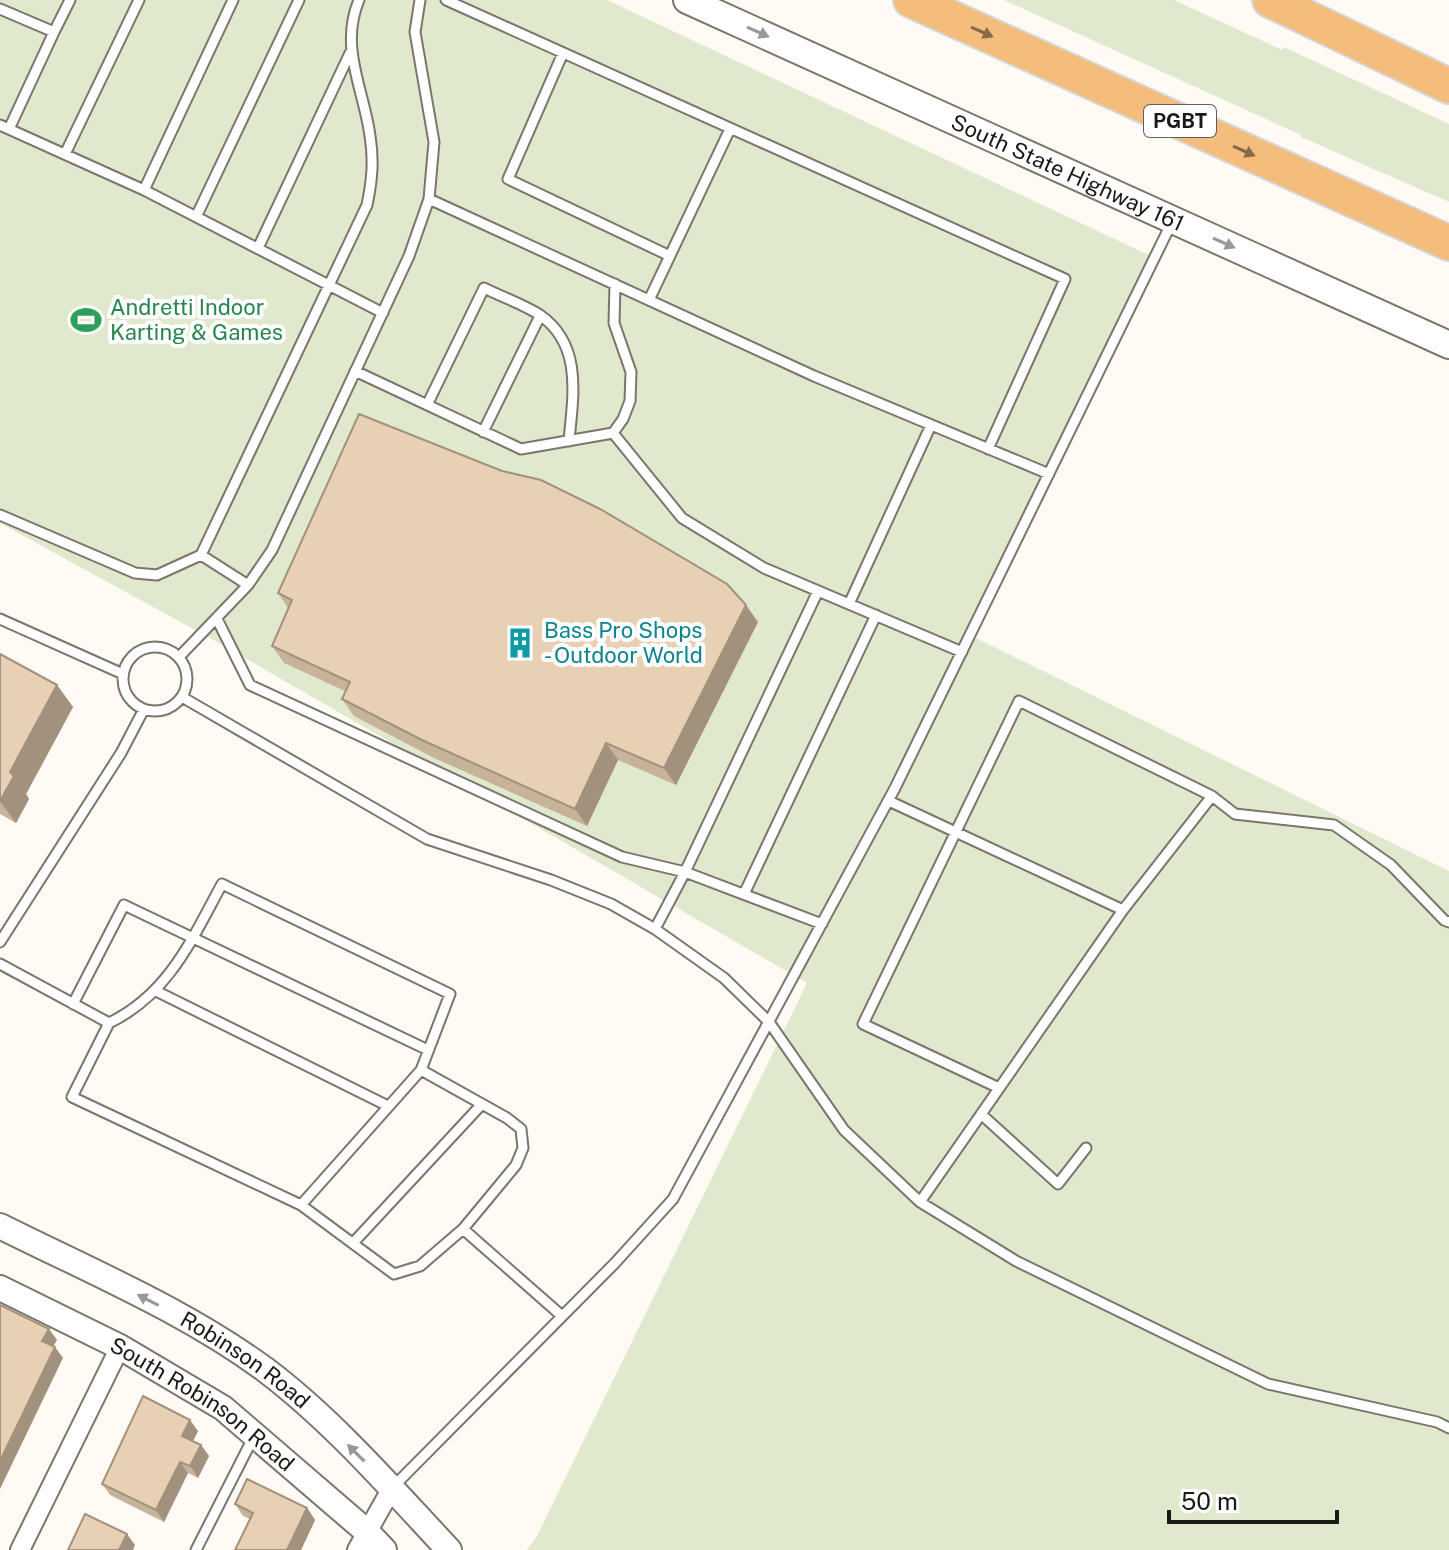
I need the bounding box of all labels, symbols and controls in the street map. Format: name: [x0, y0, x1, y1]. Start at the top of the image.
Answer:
one-way arrow: [746, 25, 769, 39]
one-way arrow: [970, 25, 993, 39]
road number: PGBT: [1144, 105, 1216, 137]
street label: South State Highway 161: [947, 108, 1188, 236]
one-way arrow: [1232, 144, 1256, 157]
one-way arrow: [1212, 236, 1236, 250]
place label: Andretti Indoor Karting & Games: [110, 294, 283, 345]
sports icon: Andretti Indoor Karting & Games: [69, 303, 103, 337]
place label: Bass Pro Shops - Outdoor World: [544, 617, 703, 668]
building icon: Bass Pro Shops - Outdoor World: [503, 626, 537, 660]
one-way arrow: [137, 1293, 160, 1306]
street label: Robinson Road: [176, 1306, 315, 1414]
street label: South Robinson Road: [106, 1331, 300, 1476]
one-way arrow: [348, 1444, 366, 1463]
scale bar: [1169, 1474, 1337, 1524]
text: 50 m: [1181, 1487, 1238, 1515]

